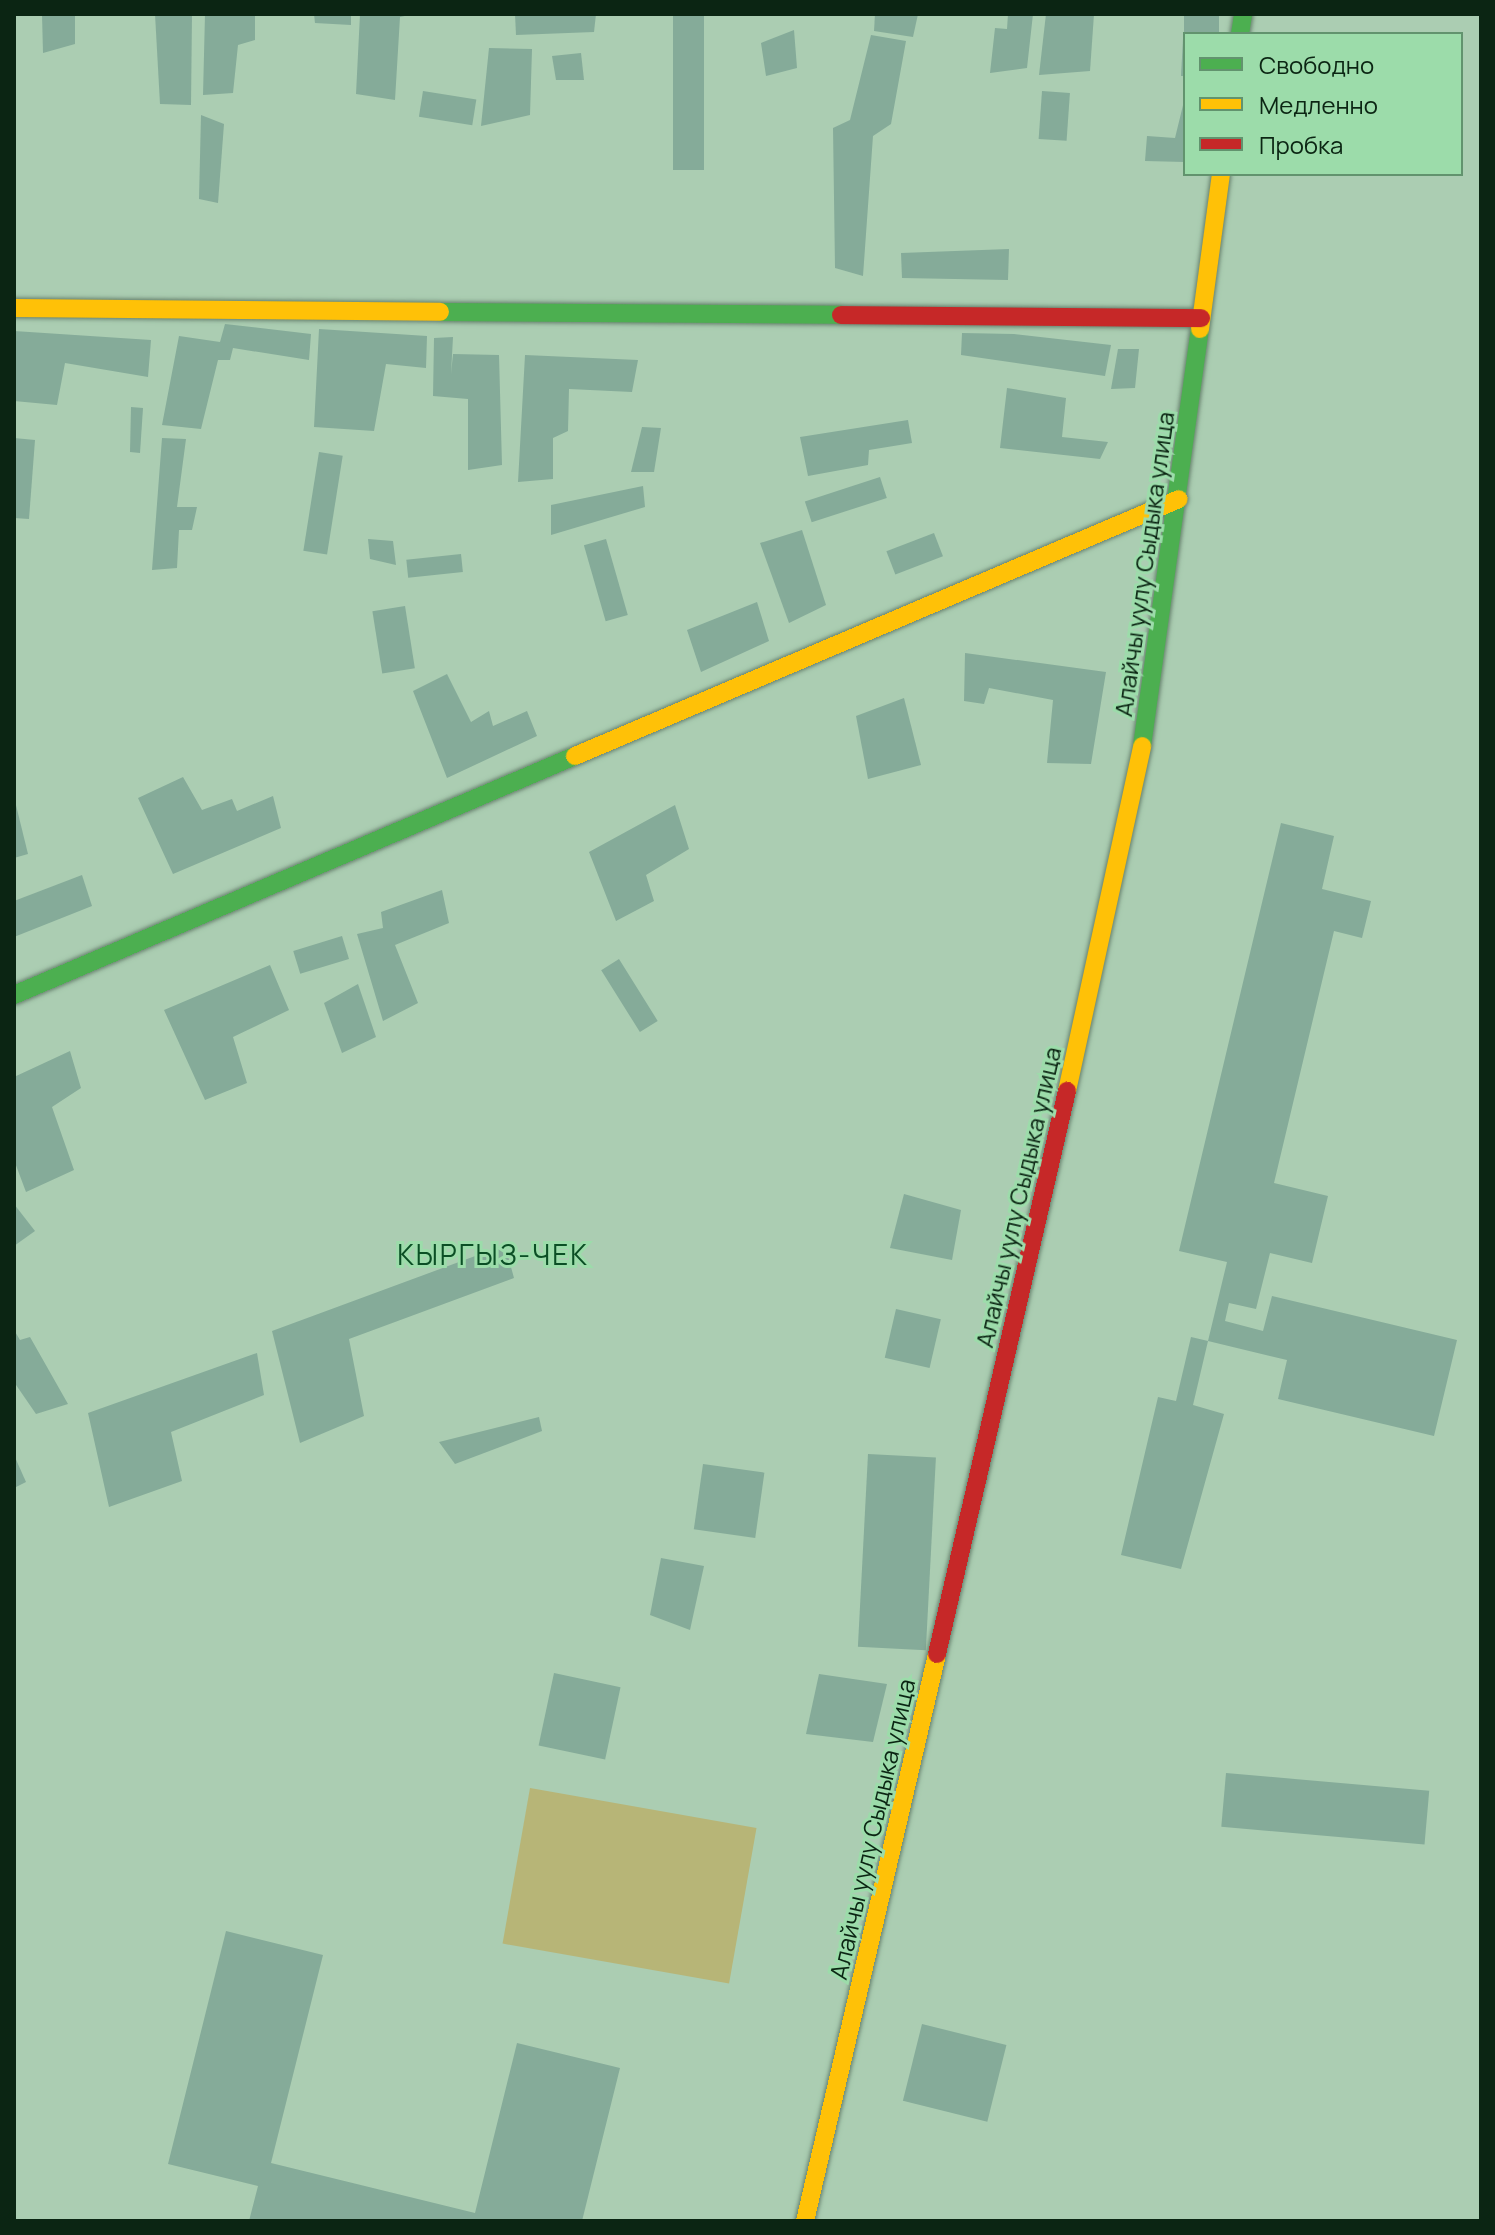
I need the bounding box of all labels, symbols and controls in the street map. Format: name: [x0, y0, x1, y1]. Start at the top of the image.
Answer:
legend: [1183, 32, 1463, 176]
text: Свободно: [1259, 48, 1374, 81]
text: Медленно: [1259, 88, 1378, 121]
text: Пробка: [1259, 128, 1343, 161]
street label: Алайчы уулу Сыдыка улица: [1108, 410, 1180, 718]
street label: Алайчы уулу Сыдыка улица: [969, 1044, 1067, 1350]
district label: КЫРГЫЗ-ЧЕК: [397, 1237, 589, 1271]
street label: Алайчы уулу Сыдыка улица: [823, 1676, 921, 1982]

